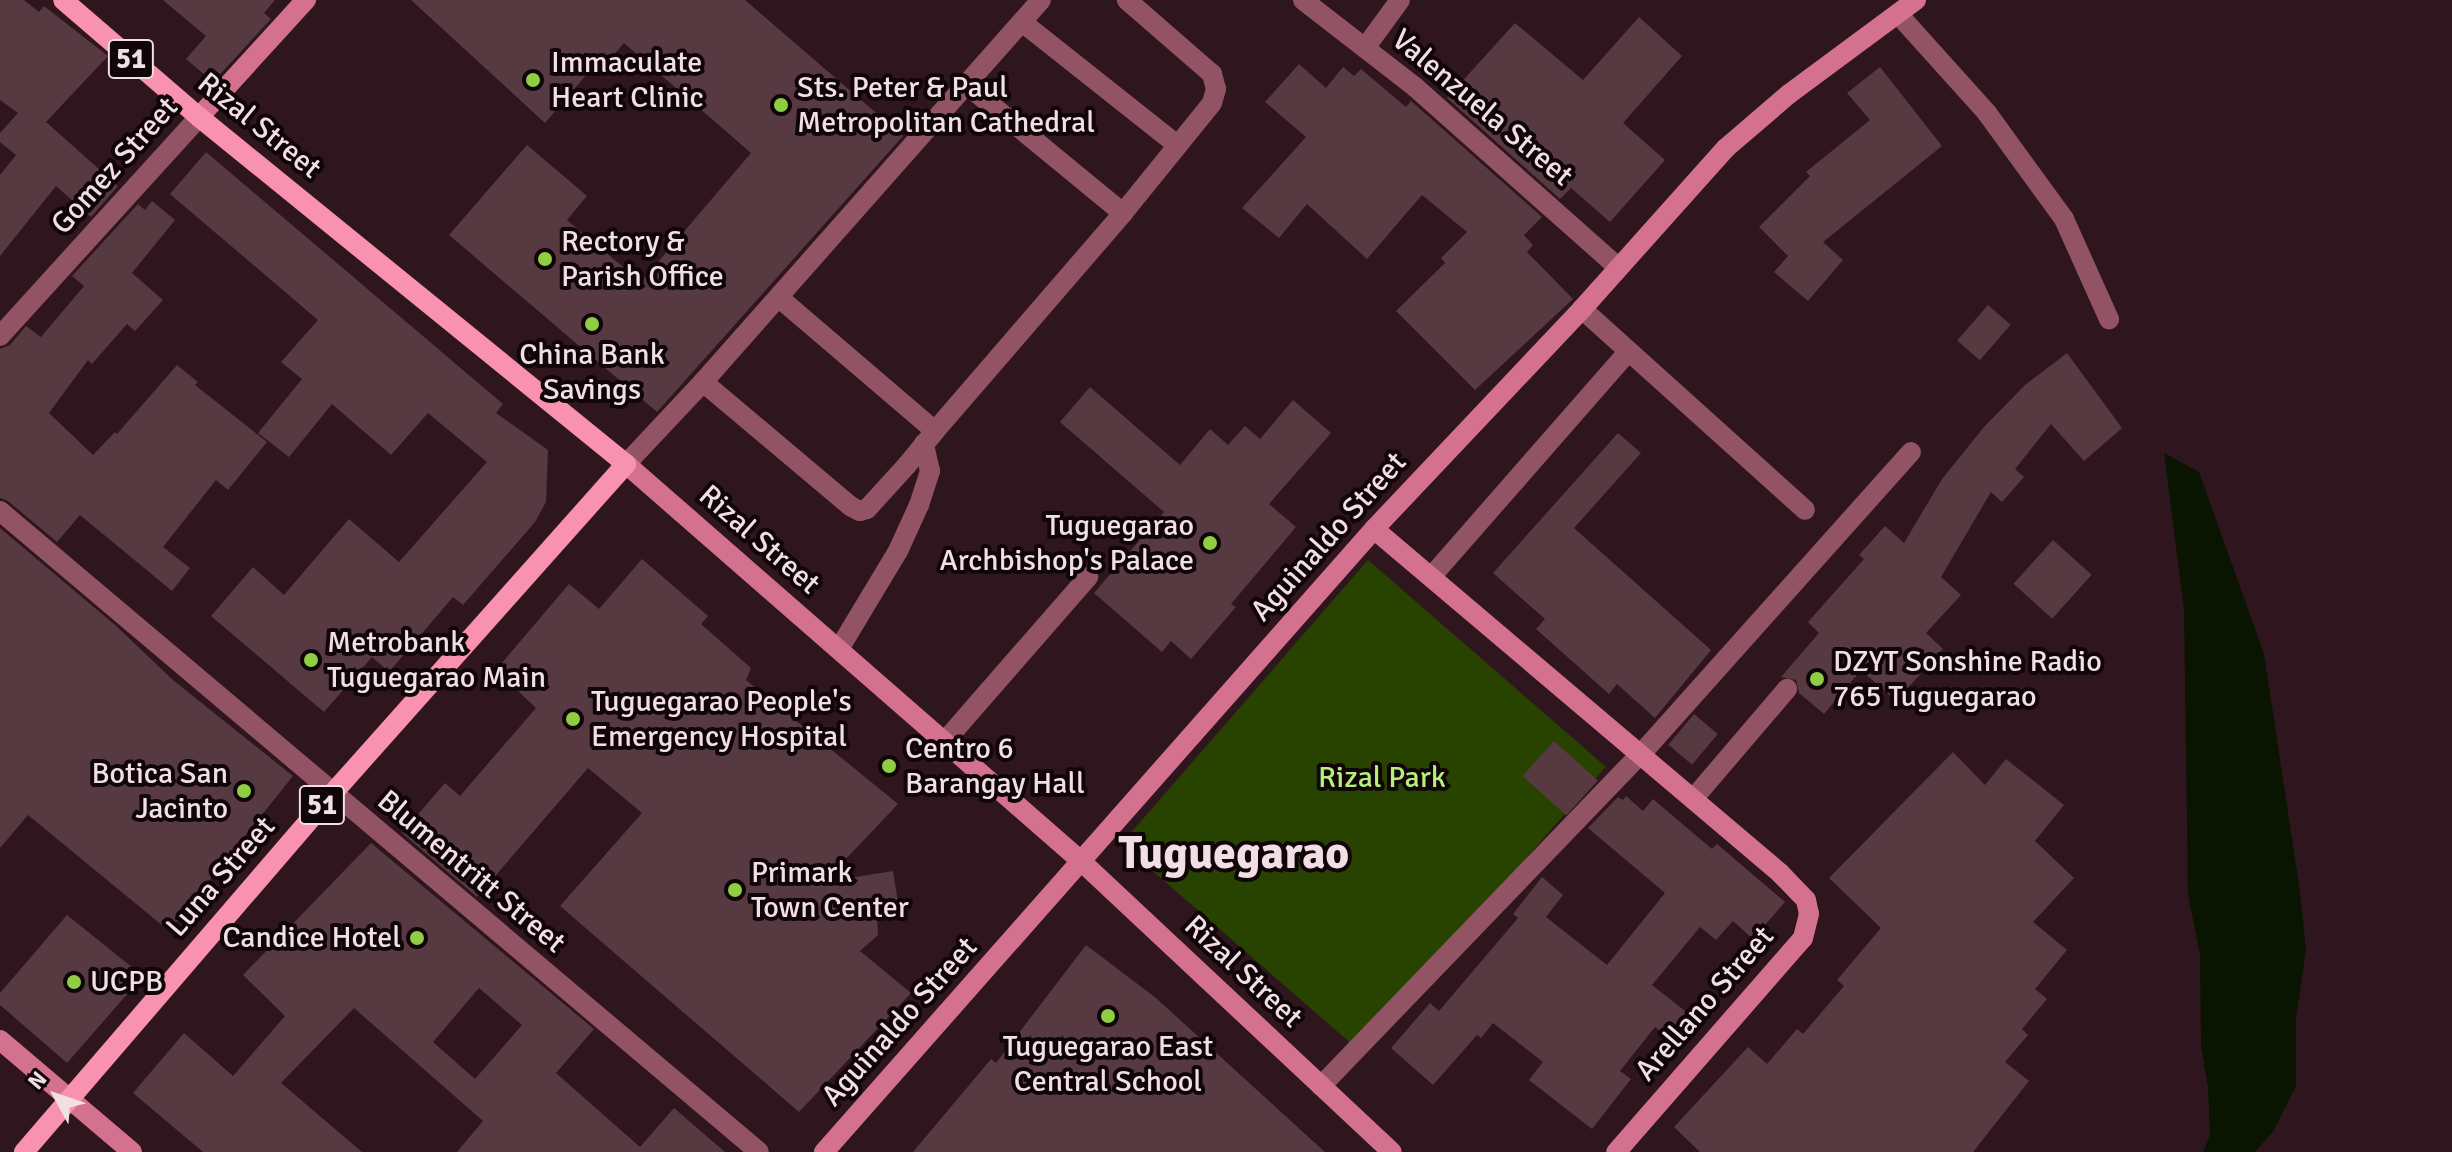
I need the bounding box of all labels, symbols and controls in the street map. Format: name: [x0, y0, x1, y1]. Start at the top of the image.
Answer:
street label: Valenzuela Street: [1384, 22, 1580, 194]
road number: 51: [107, 35, 155, 83]
place label: Immaculate Heart Clinic: [551, 45, 704, 116]
street label: Rizal Street: [190, 65, 328, 187]
marker: Immaculate Heart Clinic: [522, 69, 544, 91]
place label: Sts. Peter & Paul Metropolitan Cathedral: [797, 70, 1095, 140]
street label: Gomez Street: [44, 90, 186, 242]
marker: Sts. Peter & Paul Metropolitan Cathedral: [772, 96, 790, 114]
place label: Rectory & Parish Office: [561, 224, 724, 294]
marker: Rectory & Parish Office: [536, 250, 554, 268]
marker: China Bank Savings: [583, 315, 601, 333]
place label: China Bank Savings: [519, 337, 665, 408]
street label: Aguinaldo Street: [1244, 445, 1414, 629]
street label: Rizal Street: [691, 478, 827, 602]
place label: Tuguegarao Archbishop's Palace: [939, 508, 1194, 578]
marker: Tuguegarao Archbishop's Palace: [1201, 534, 1219, 552]
place label: Metrobank Tuguegarao Main: [327, 625, 546, 696]
place label: DZYT Sonshine Radio 765 Tuguegarao: [1833, 644, 2102, 714]
marker: Metrobank Tuguegarao Main: [302, 651, 320, 669]
marker: DZYT Sonshine Radio 765 Tuguegarao: [1808, 670, 1826, 688]
place label: Tuguegarao People's Emergency Hospital: [591, 684, 852, 754]
marker: Tuguegarao People's Emergency Hospital: [562, 708, 584, 730]
place label: Centro 6 Barangay Hall: [905, 731, 1085, 802]
place label: Botica San Jacinto: [91, 756, 228, 826]
marker: Centro 6 Barangay Hall: [880, 757, 898, 775]
park label: Rizal Park: [1318, 760, 1446, 796]
road number: 51: [298, 781, 346, 829]
marker: Botica San Jacinto: [235, 782, 253, 800]
street label: Blumentritt Street: [370, 783, 572, 961]
street label: Luna Street: [159, 809, 283, 945]
district label: Tuguegarao: [1119, 825, 1349, 881]
place label: Primark Town Center: [751, 855, 909, 926]
marker: Primark Town Center: [726, 881, 744, 899]
street label: Rizal Street: [1176, 908, 1310, 1036]
street label: Arellano Street: [1628, 919, 1782, 1089]
place label: Candice Hotel: [222, 920, 401, 956]
marker: Candice Hotel: [408, 929, 426, 947]
street label: Aguinaldo Street: [815, 930, 985, 1114]
place label: UCPB: [90, 964, 163, 1000]
marker: UCPB: [65, 973, 83, 991]
marker: Tuguegarao East Central School: [1099, 1007, 1117, 1025]
place label: Tuguegarao East Central School: [1003, 1029, 1213, 1100]
north arrow: [16, 1056, 96, 1136]
text: N: [22, 1066, 52, 1095]

